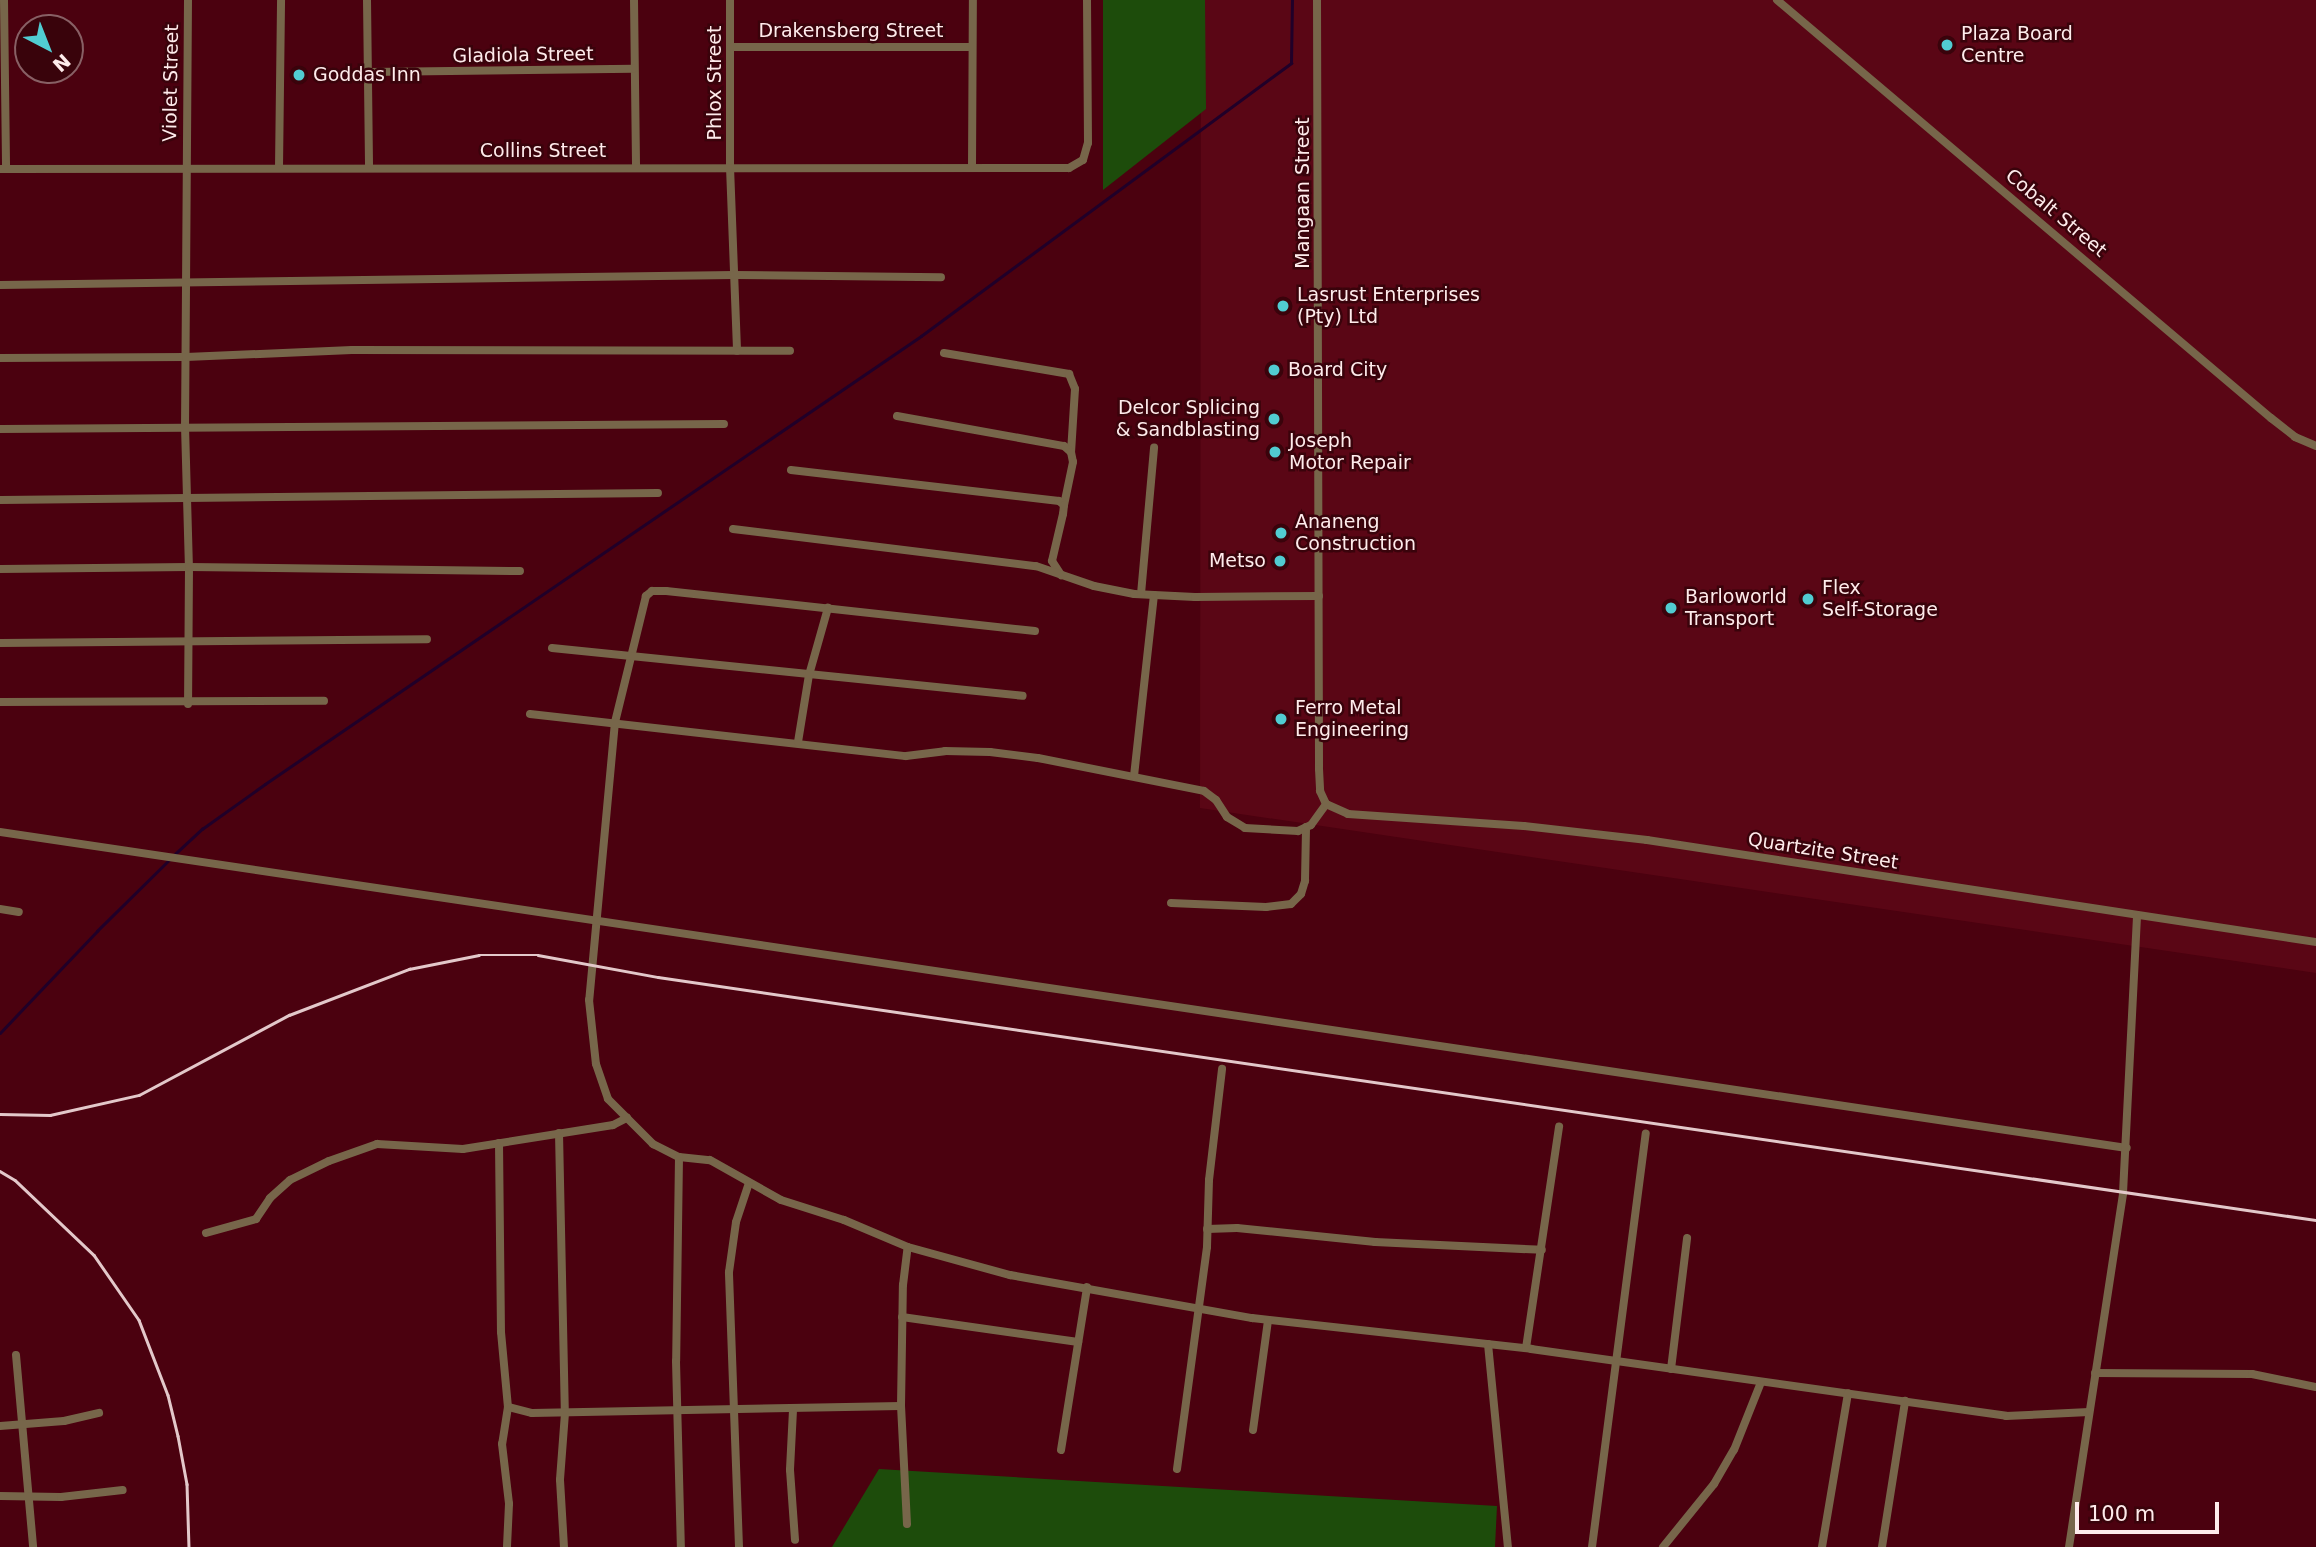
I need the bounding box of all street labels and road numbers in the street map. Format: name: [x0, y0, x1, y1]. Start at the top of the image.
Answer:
street label: Drakensberg Street: [758, 20, 944, 42]
street label: Violet Street: [159, 24, 183, 142]
street label: Phlox Street: [704, 26, 726, 140]
street label: Gladiola Street: [452, 42, 594, 68]
street label: Mangaan Street: [1292, 117, 1314, 269]
street label: Collins Street: [480, 140, 606, 162]
street label: Cobalt Street: [2001, 164, 2111, 262]
street label: Quartzite Street: [1746, 828, 1900, 874]

